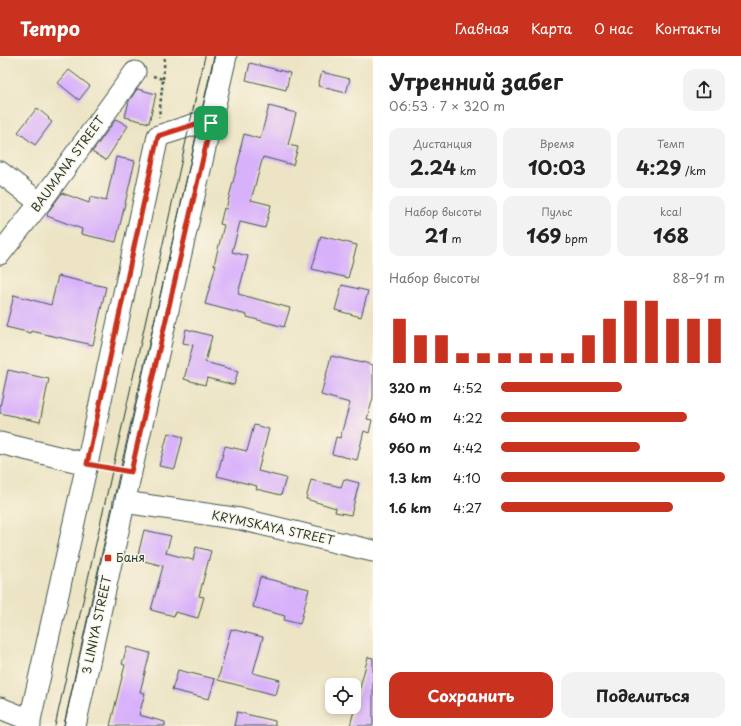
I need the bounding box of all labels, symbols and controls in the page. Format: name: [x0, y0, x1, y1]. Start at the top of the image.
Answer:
text: Tempo: [20, 14, 80, 42]
text: Главная: [455, 18, 509, 39]
text: Карта: [531, 18, 572, 39]
text: О нас: [594, 18, 633, 39]
text: Контакты: [655, 18, 721, 39]
text: Утренний забег: [389, 64, 563, 97]
button: share: [683, 69, 725, 111]
text: 06:53 · 7 × 320 m: [389, 96, 505, 115]
pin: [194, 106, 228, 140]
street label: BAUMANA STREET: [26, 111, 109, 215]
icon: arrive: [200, 112, 222, 134]
text: Дистанция: [414, 135, 472, 152]
text: Время: [539, 135, 575, 152]
text: Темп: [657, 135, 685, 152]
text: 2.24: [410, 152, 456, 182]
text: 10:03: [528, 152, 586, 182]
text: 4:29: [636, 152, 681, 182]
text: km: [456, 162, 476, 179]
text: /km: [681, 162, 706, 179]
text: Набор высоты: [405, 203, 482, 220]
text: Пульс: [541, 203, 573, 220]
text: kcal: [660, 203, 682, 220]
text: 21: [424, 220, 448, 250]
text: 169: [526, 220, 561, 250]
text: 168: [653, 220, 689, 250]
text: m: [448, 230, 462, 247]
text: bpm: [561, 230, 588, 247]
text: Набор высоты: [389, 268, 480, 287]
text: 88–91 m: [673, 268, 725, 287]
text: 320 m: [389, 378, 431, 397]
text: 4:52: [453, 378, 482, 397]
text: 640 m: [389, 408, 432, 427]
text: 4:22: [453, 408, 483, 427]
text: 960 m: [389, 438, 431, 457]
text: 4:42: [453, 438, 483, 457]
text: 1.3 km: [389, 468, 432, 487]
text: 4:10: [453, 468, 481, 487]
text: 1.6 km: [389, 498, 431, 517]
text: 4:27: [453, 498, 482, 517]
street label: KRYMSKAYA STREET: [210, 505, 337, 549]
place label: Баня: [116, 548, 145, 566]
marker: Баня: [103, 553, 113, 563]
street label: 3 LINIYA STREET: [77, 573, 115, 676]
button: Сохранить: [389, 672, 553, 718]
button: Поделиться: [561, 672, 725, 718]
map controls: [325, 678, 361, 714]
button: locate: [325, 678, 361, 714]

